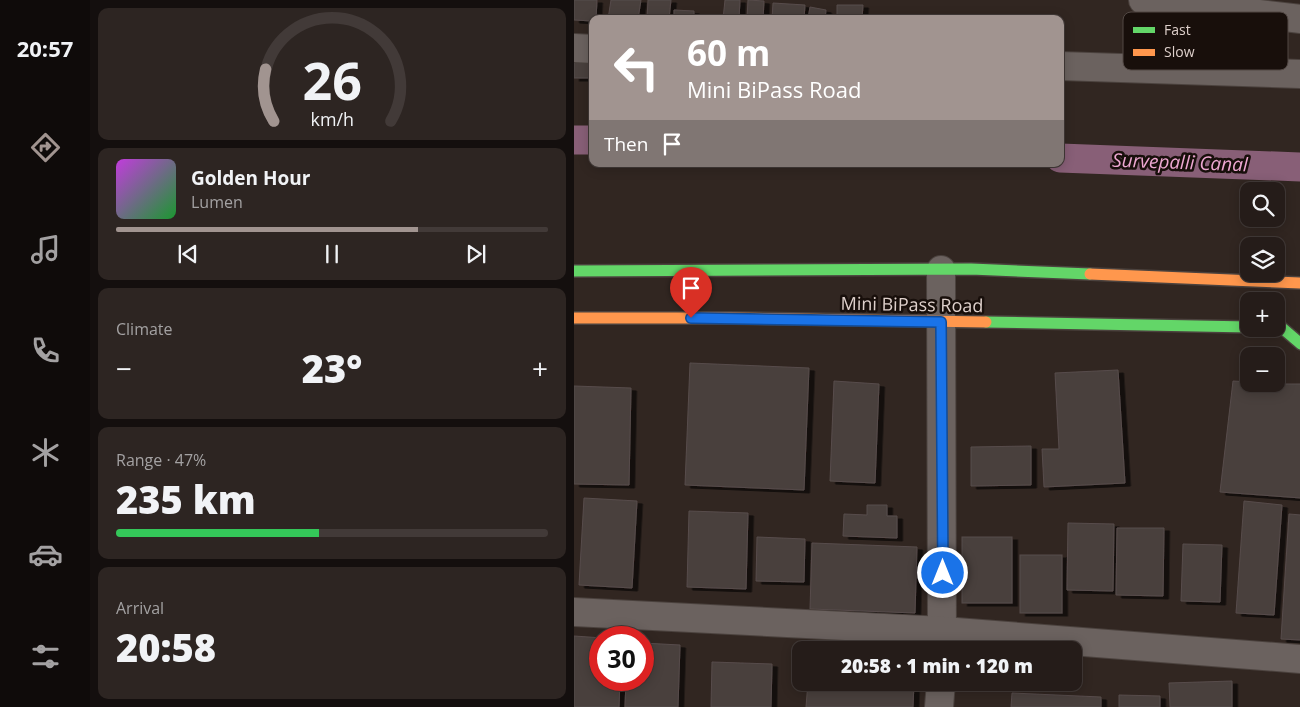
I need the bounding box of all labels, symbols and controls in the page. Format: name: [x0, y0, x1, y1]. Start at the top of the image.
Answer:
legend: [1123, 12, 1288, 70]
text: Fast: [1164, 20, 1191, 39]
text: 60 m: [687, 29, 770, 76]
text: 20:57: [17, 33, 73, 63]
icon: left: [604, 35, 669, 100]
text: Slow: [1164, 42, 1195, 61]
text: 26: [302, 44, 362, 115]
text: Mini BiPass Road: [687, 74, 862, 104]
text: km/h: [310, 107, 354, 131]
icon: directions: [28, 130, 63, 165]
icon: arrive: [658, 130, 686, 158]
text: Then: [604, 131, 648, 157]
water label: Survepalli Canal: [1112, 147, 1249, 177]
text: Golden Hour: [191, 165, 310, 191]
map controls: [1240, 182, 1285, 392]
button: search: [1240, 182, 1285, 227]
text: Lumen: [191, 191, 243, 213]
icon: music: [28, 232, 63, 267]
button: layers: [1240, 237, 1285, 282]
icon: previous: [174, 240, 202, 268]
icon: pause: [318, 240, 346, 268]
icon: next: [462, 240, 490, 268]
pin: [670, 267, 712, 318]
icon: arrive: [677, 274, 705, 302]
street label: Mini BiPass Road: [840, 291, 984, 317]
button: +: [1240, 292, 1285, 337]
text: Climate: [116, 318, 173, 340]
icon: phone: [28, 333, 63, 368]
text: 23°: [302, 342, 362, 394]
button: −: [1240, 347, 1285, 392]
text: −: [116, 349, 132, 387]
text: +: [532, 349, 548, 387]
icon: climate: [28, 435, 63, 470]
text: Range · 47%: [116, 449, 206, 471]
text: 235 km: [116, 473, 256, 525]
icon: car: [28, 537, 63, 572]
position arrow: [916, 546, 968, 598]
text: Arrival: [116, 597, 164, 619]
text: 20:58: [116, 621, 216, 673]
speed limit sign: 30: [589, 626, 654, 691]
icon: filters: [28, 639, 63, 674]
text: 20:58 · 1 min · 120 m: [841, 653, 1033, 679]

